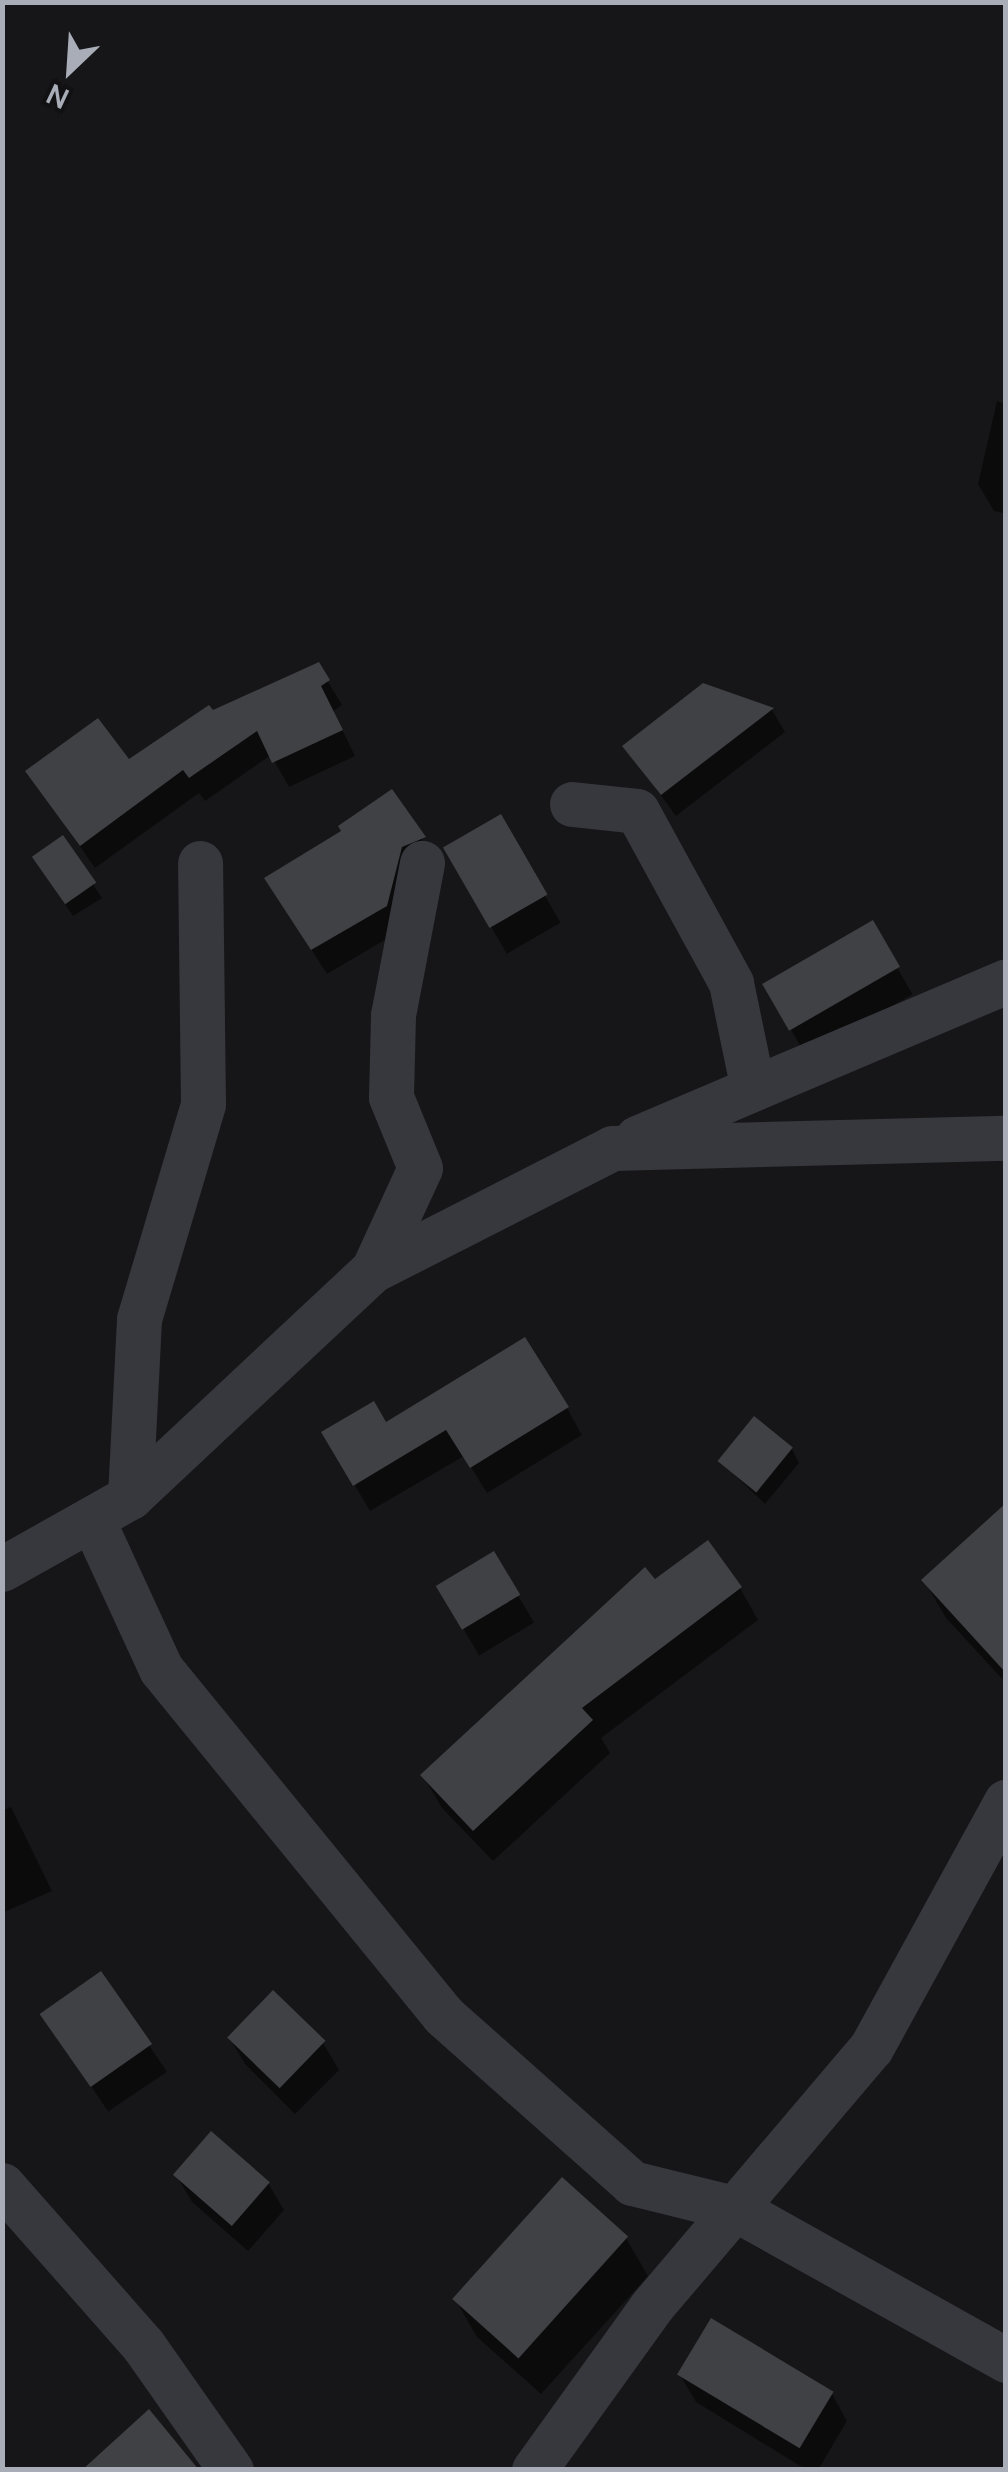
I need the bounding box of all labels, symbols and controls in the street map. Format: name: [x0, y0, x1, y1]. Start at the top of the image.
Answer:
north arrow: [20, 20, 120, 120]
text: N: [40, 76, 74, 119]

